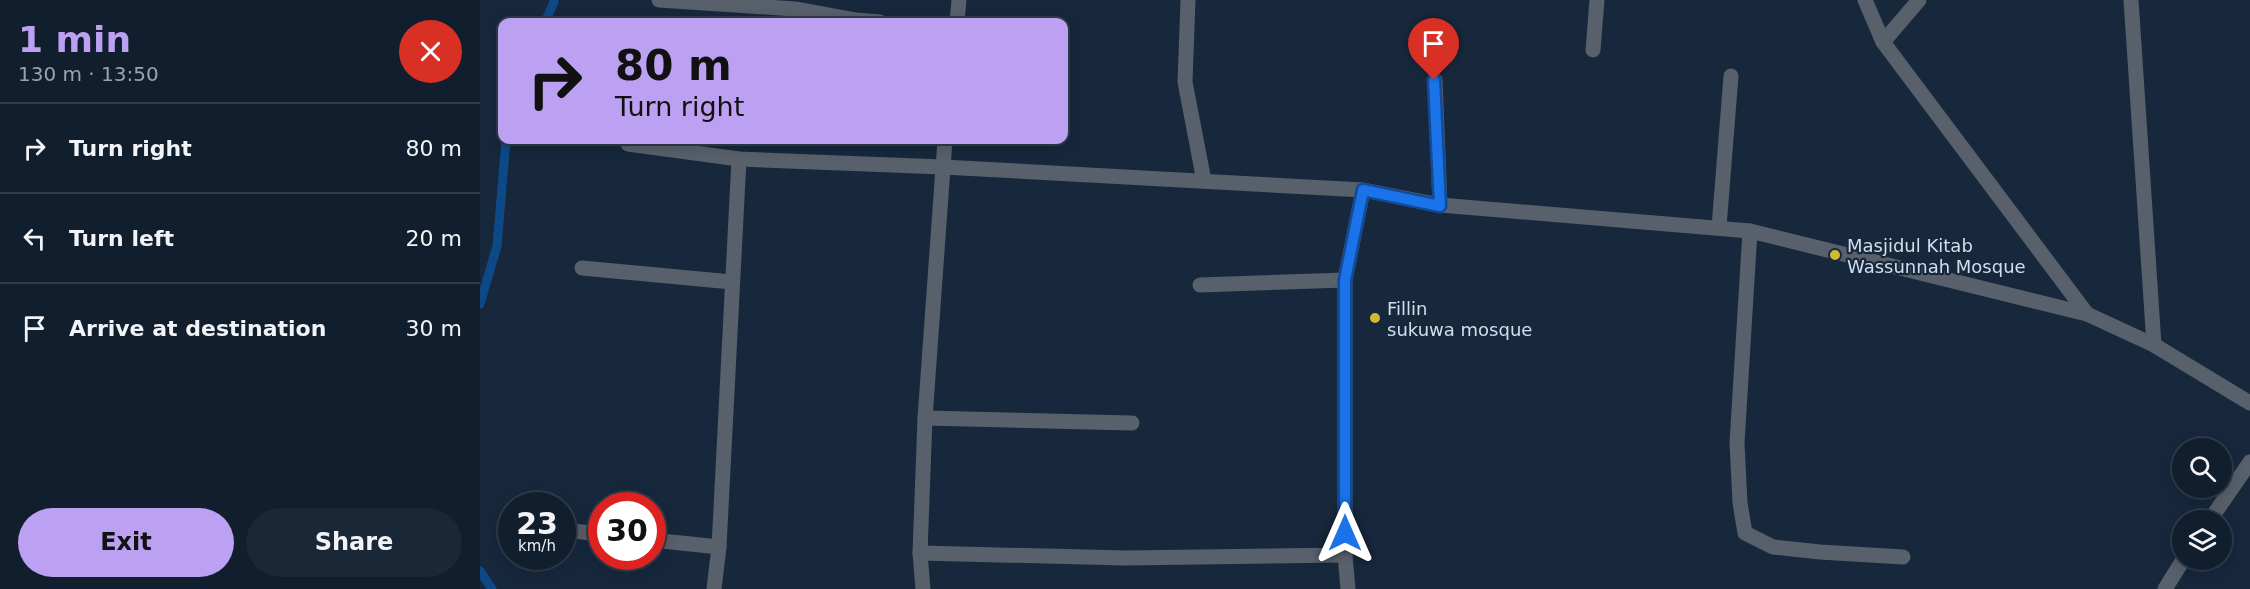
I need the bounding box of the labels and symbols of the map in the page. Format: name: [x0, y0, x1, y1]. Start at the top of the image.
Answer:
pin: [1408, 18, 1459, 80]
place label: Masjidul Kitab Wassunnah Mosque: [1847, 235, 2026, 277]
marker: Masjidul Kitab Wassunnah Mosque: [1828, 248, 1842, 262]
place label: Fillin sukuwa mosque: [1387, 298, 1532, 340]
marker: Fillin sukuwa mosque: [1368, 311, 1382, 325]
speed limit sign: 30: [588, 492, 666, 570]
position arrow: [1313, 501, 1377, 565]

